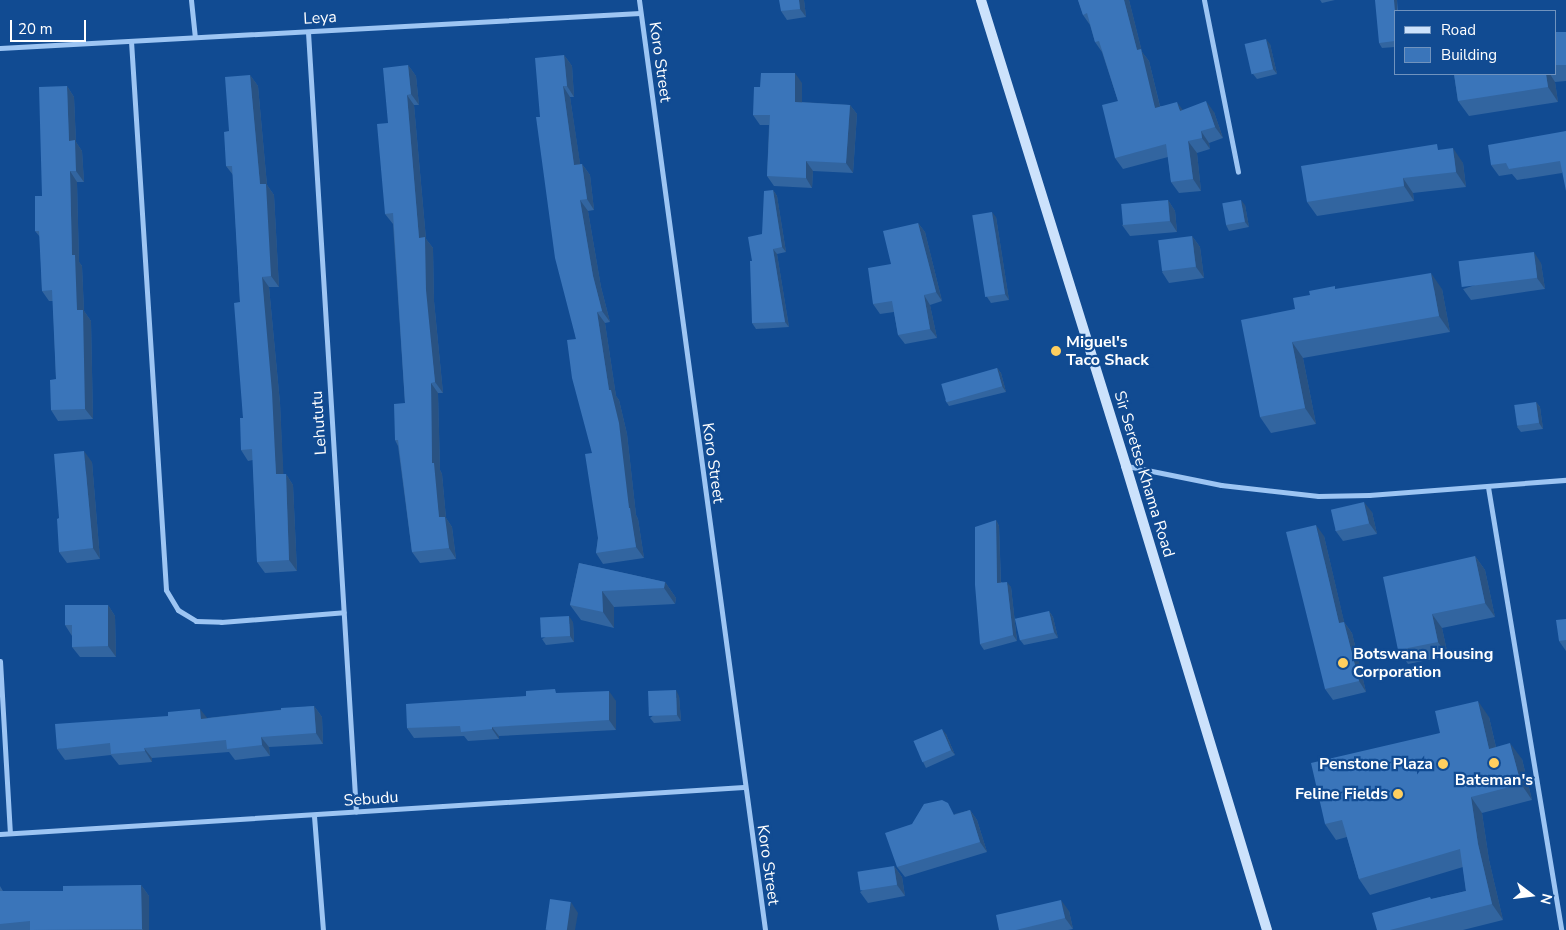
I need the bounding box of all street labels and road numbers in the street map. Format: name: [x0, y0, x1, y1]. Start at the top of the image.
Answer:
street label: Leya: [303, 8, 337, 28]
street label: Koro Street: [645, 21, 675, 103]
street label: Sir Seretse Khama Road: [1110, 389, 1178, 559]
street label: Lehututu: [307, 390, 331, 456]
street label: Koro Street: [698, 422, 728, 504]
street label: Sebudu: [343, 788, 399, 810]
street label: Koro Street: [753, 824, 783, 906]

